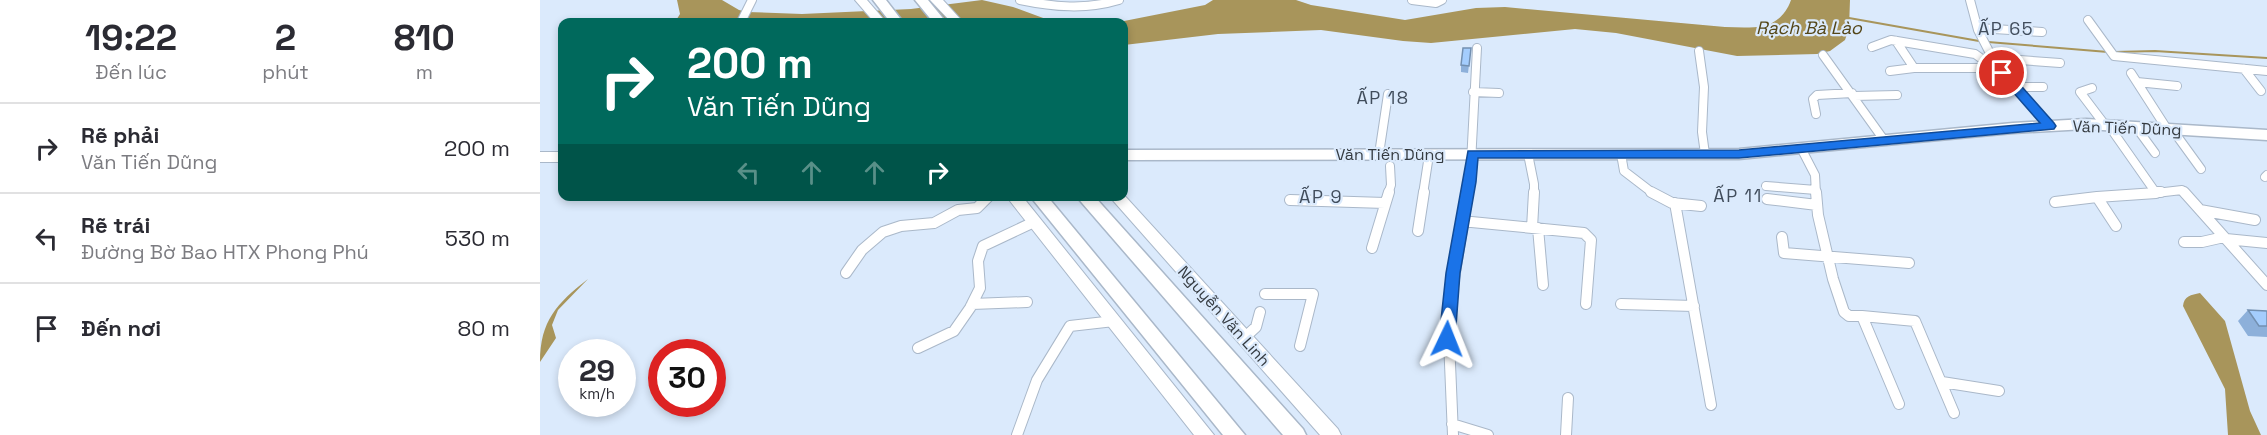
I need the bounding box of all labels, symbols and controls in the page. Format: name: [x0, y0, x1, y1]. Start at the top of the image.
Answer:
text: 19:22: [85, 15, 177, 61]
text: 2: [275, 15, 296, 61]
text: 810: [394, 15, 455, 61]
water label: Rạch Bà Lào: [1756, 16, 1863, 39]
district label: ẤP 65: [1978, 17, 2034, 40]
text: 200 m: [687, 37, 813, 90]
icon: right: [588, 42, 666, 120]
pin: [1976, 47, 2027, 98]
icon: arrive: [1985, 56, 2018, 89]
text: Đến lúc: [95, 59, 167, 85]
text: phút: [262, 59, 309, 85]
text: m: [416, 59, 433, 85]
district label: ẤP 18: [1356, 86, 1410, 109]
text: Văn Tiến Dũng: [687, 89, 871, 124]
street label: Văn Tiến Dũng: [2072, 116, 2182, 140]
text: Rẽ phải: [81, 121, 159, 149]
icon: right: [30, 132, 63, 165]
text: 200 m: [444, 134, 510, 162]
street label: Văn Tiến Dũng: [1335, 144, 1445, 165]
text: Văn Tiến Dũng: [81, 149, 217, 175]
icon: left: [732, 156, 765, 189]
icon: ahead: [795, 156, 828, 189]
icon: ahead: [858, 156, 891, 189]
icon: right: [921, 156, 954, 189]
district label: ẤP 11: [1713, 184, 1763, 207]
district label: ẤP 9: [1299, 185, 1343, 208]
text: Rẽ trái: [81, 211, 150, 239]
icon: left: [30, 222, 63, 255]
text: 530 m: [445, 224, 510, 252]
text: Đường Bờ Bao HTX Phong Phú: [81, 239, 369, 265]
street label: Nguyễn Văn Linh: [1173, 261, 1275, 371]
position arrow: [1415, 307, 1479, 371]
icon: arrive: [30, 312, 63, 345]
text: Đến nơi: [81, 314, 161, 342]
text: 80 m: [458, 314, 510, 342]
speed limit sign: 30: [648, 339, 726, 417]
text: 29: [579, 351, 615, 390]
text: km/h: [579, 384, 615, 403]

